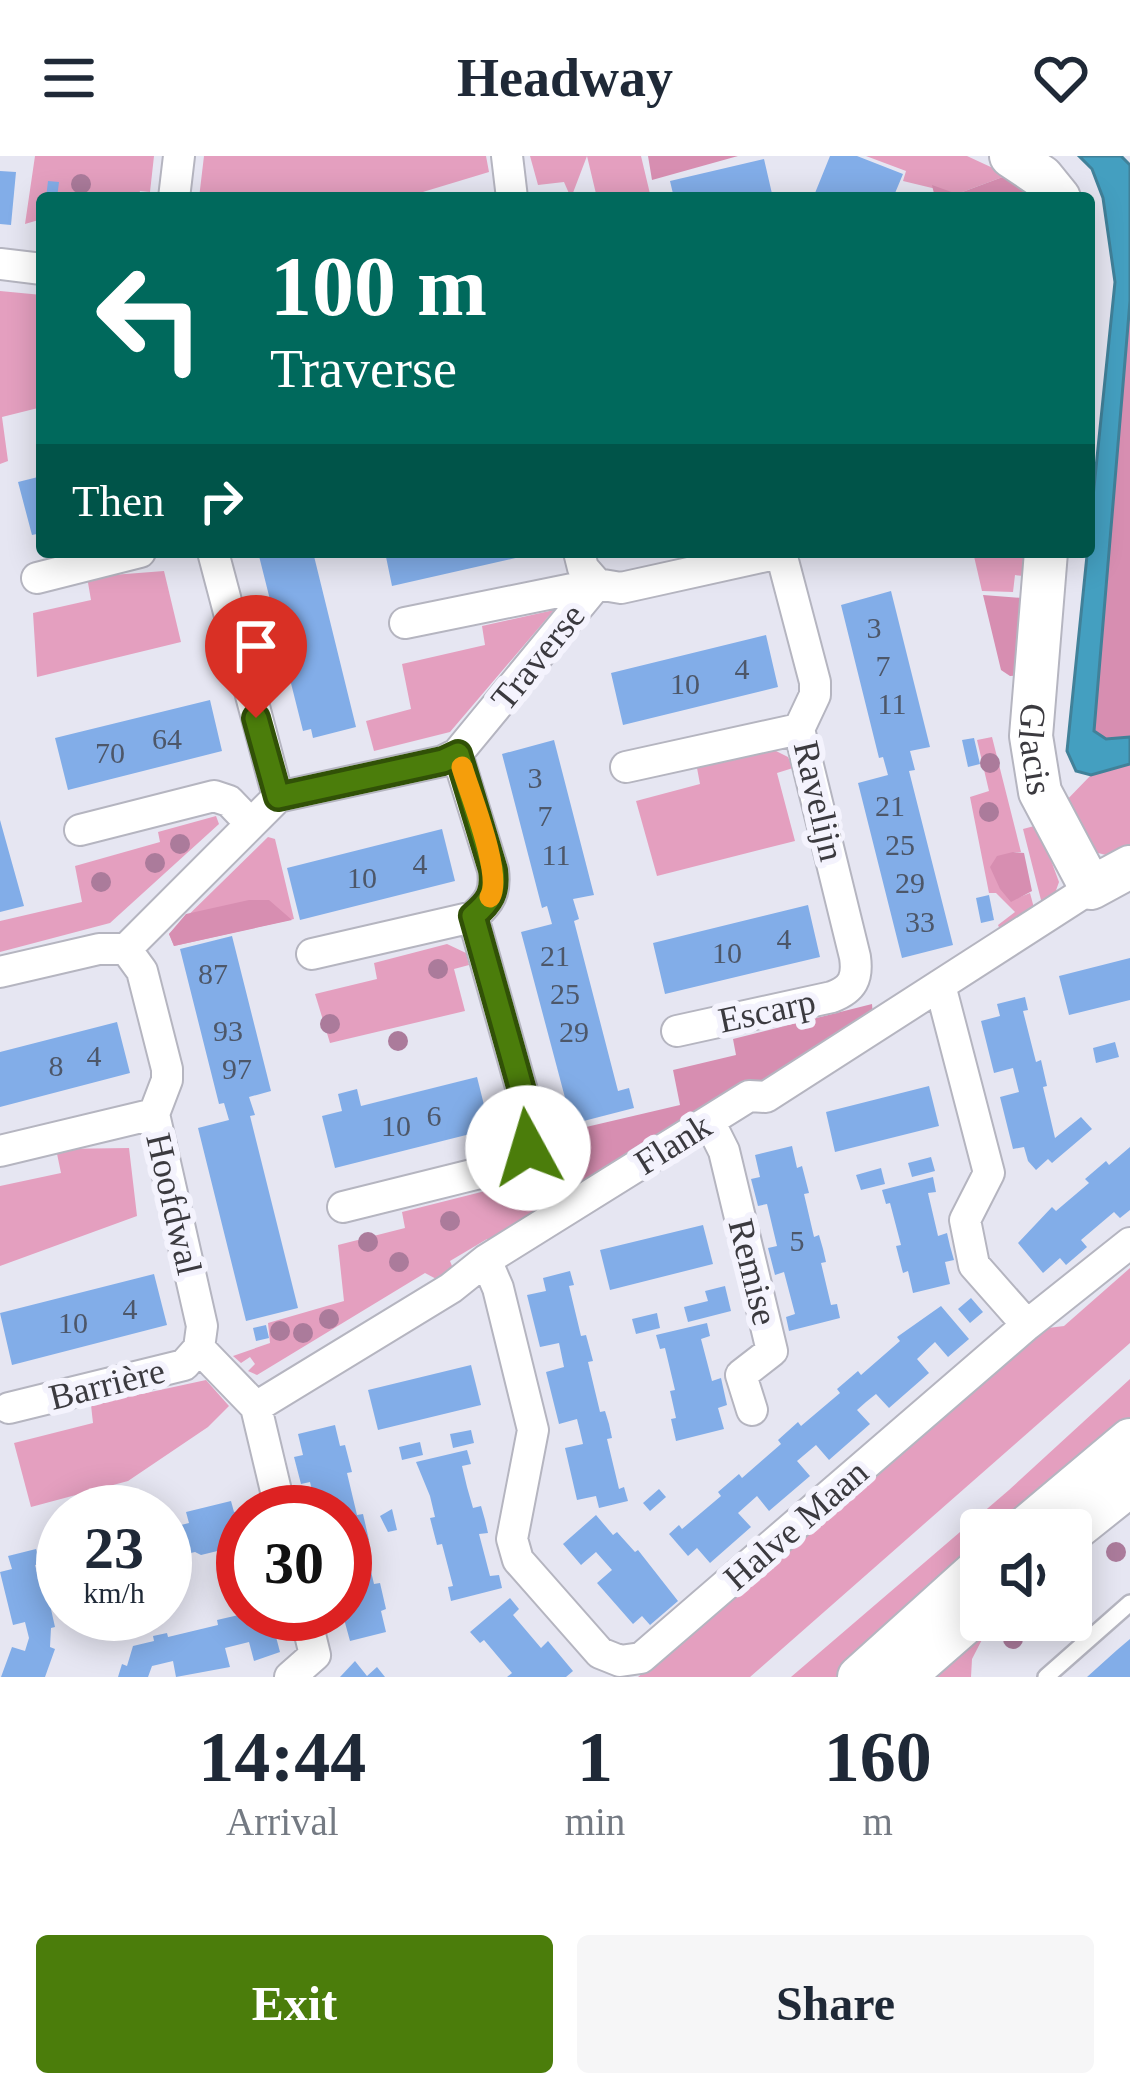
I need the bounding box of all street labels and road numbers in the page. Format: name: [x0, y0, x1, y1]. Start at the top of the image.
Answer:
street label: Traverse: [483, 596, 593, 718]
street label: Glacis: [1011, 702, 1060, 798]
street label: Ravelijn: [786, 737, 852, 865]
street label: Escarp: [715, 981, 819, 1041]
street label: Flank: [628, 1105, 718, 1183]
street label: Hoofdwal: [138, 1129, 210, 1279]
street label: Remise: [721, 1215, 785, 1329]
street label: Barrière: [45, 1350, 169, 1418]
street label: Halve Maan: [716, 1452, 876, 1598]

